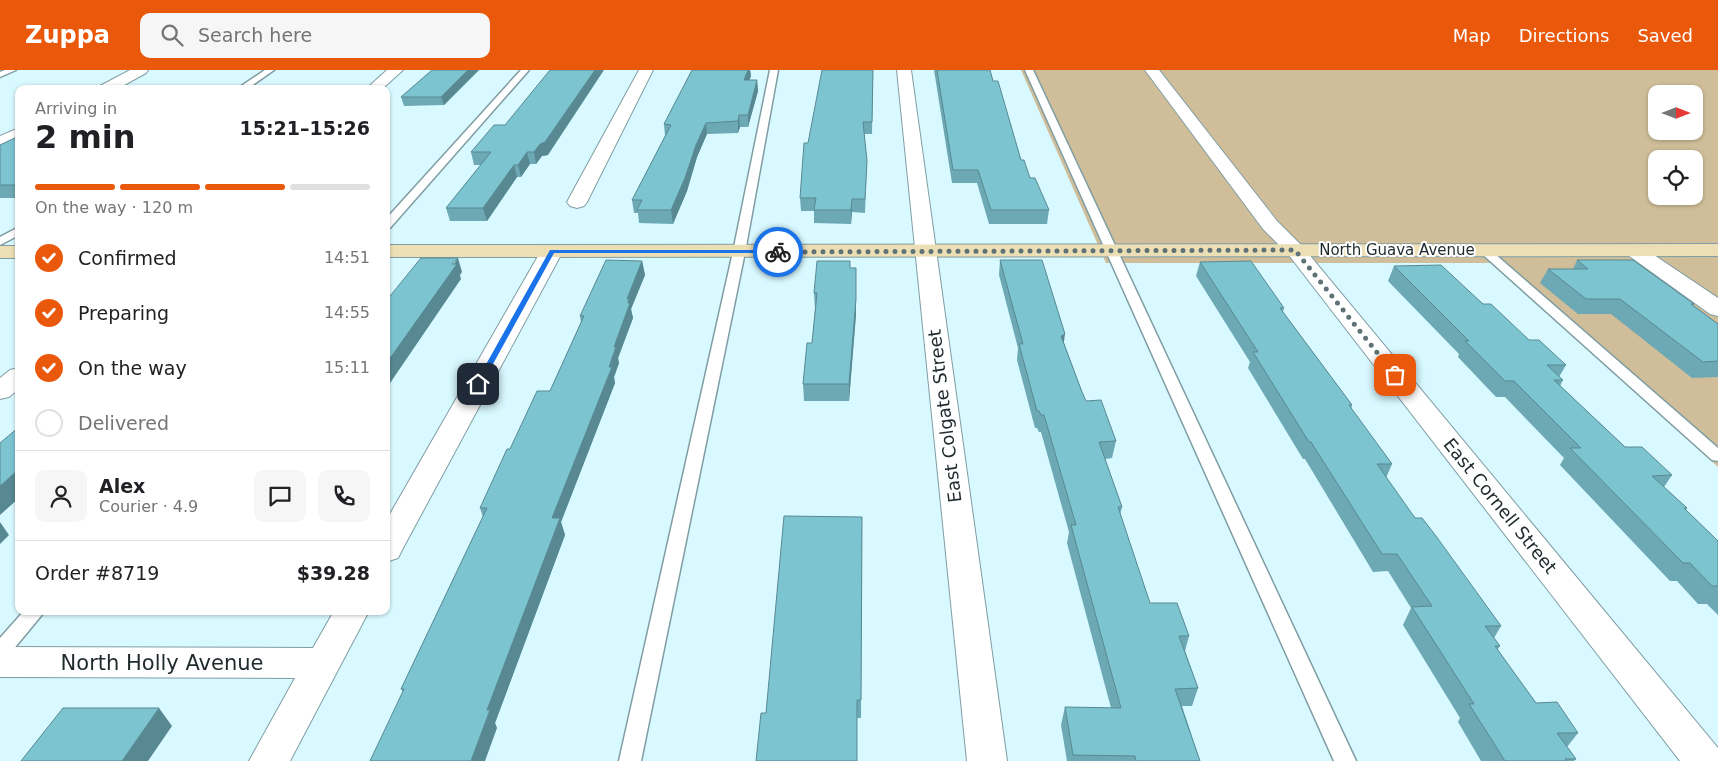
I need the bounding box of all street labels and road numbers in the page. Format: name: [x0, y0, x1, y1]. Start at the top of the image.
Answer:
street label: North Guava Avenue: [1319, 241, 1475, 259]
street label: East Colgate Street: [923, 328, 966, 504]
street label: East Cornell Street: [1439, 434, 1561, 578]
street label: North Holly Avenue: [61, 651, 263, 675]

